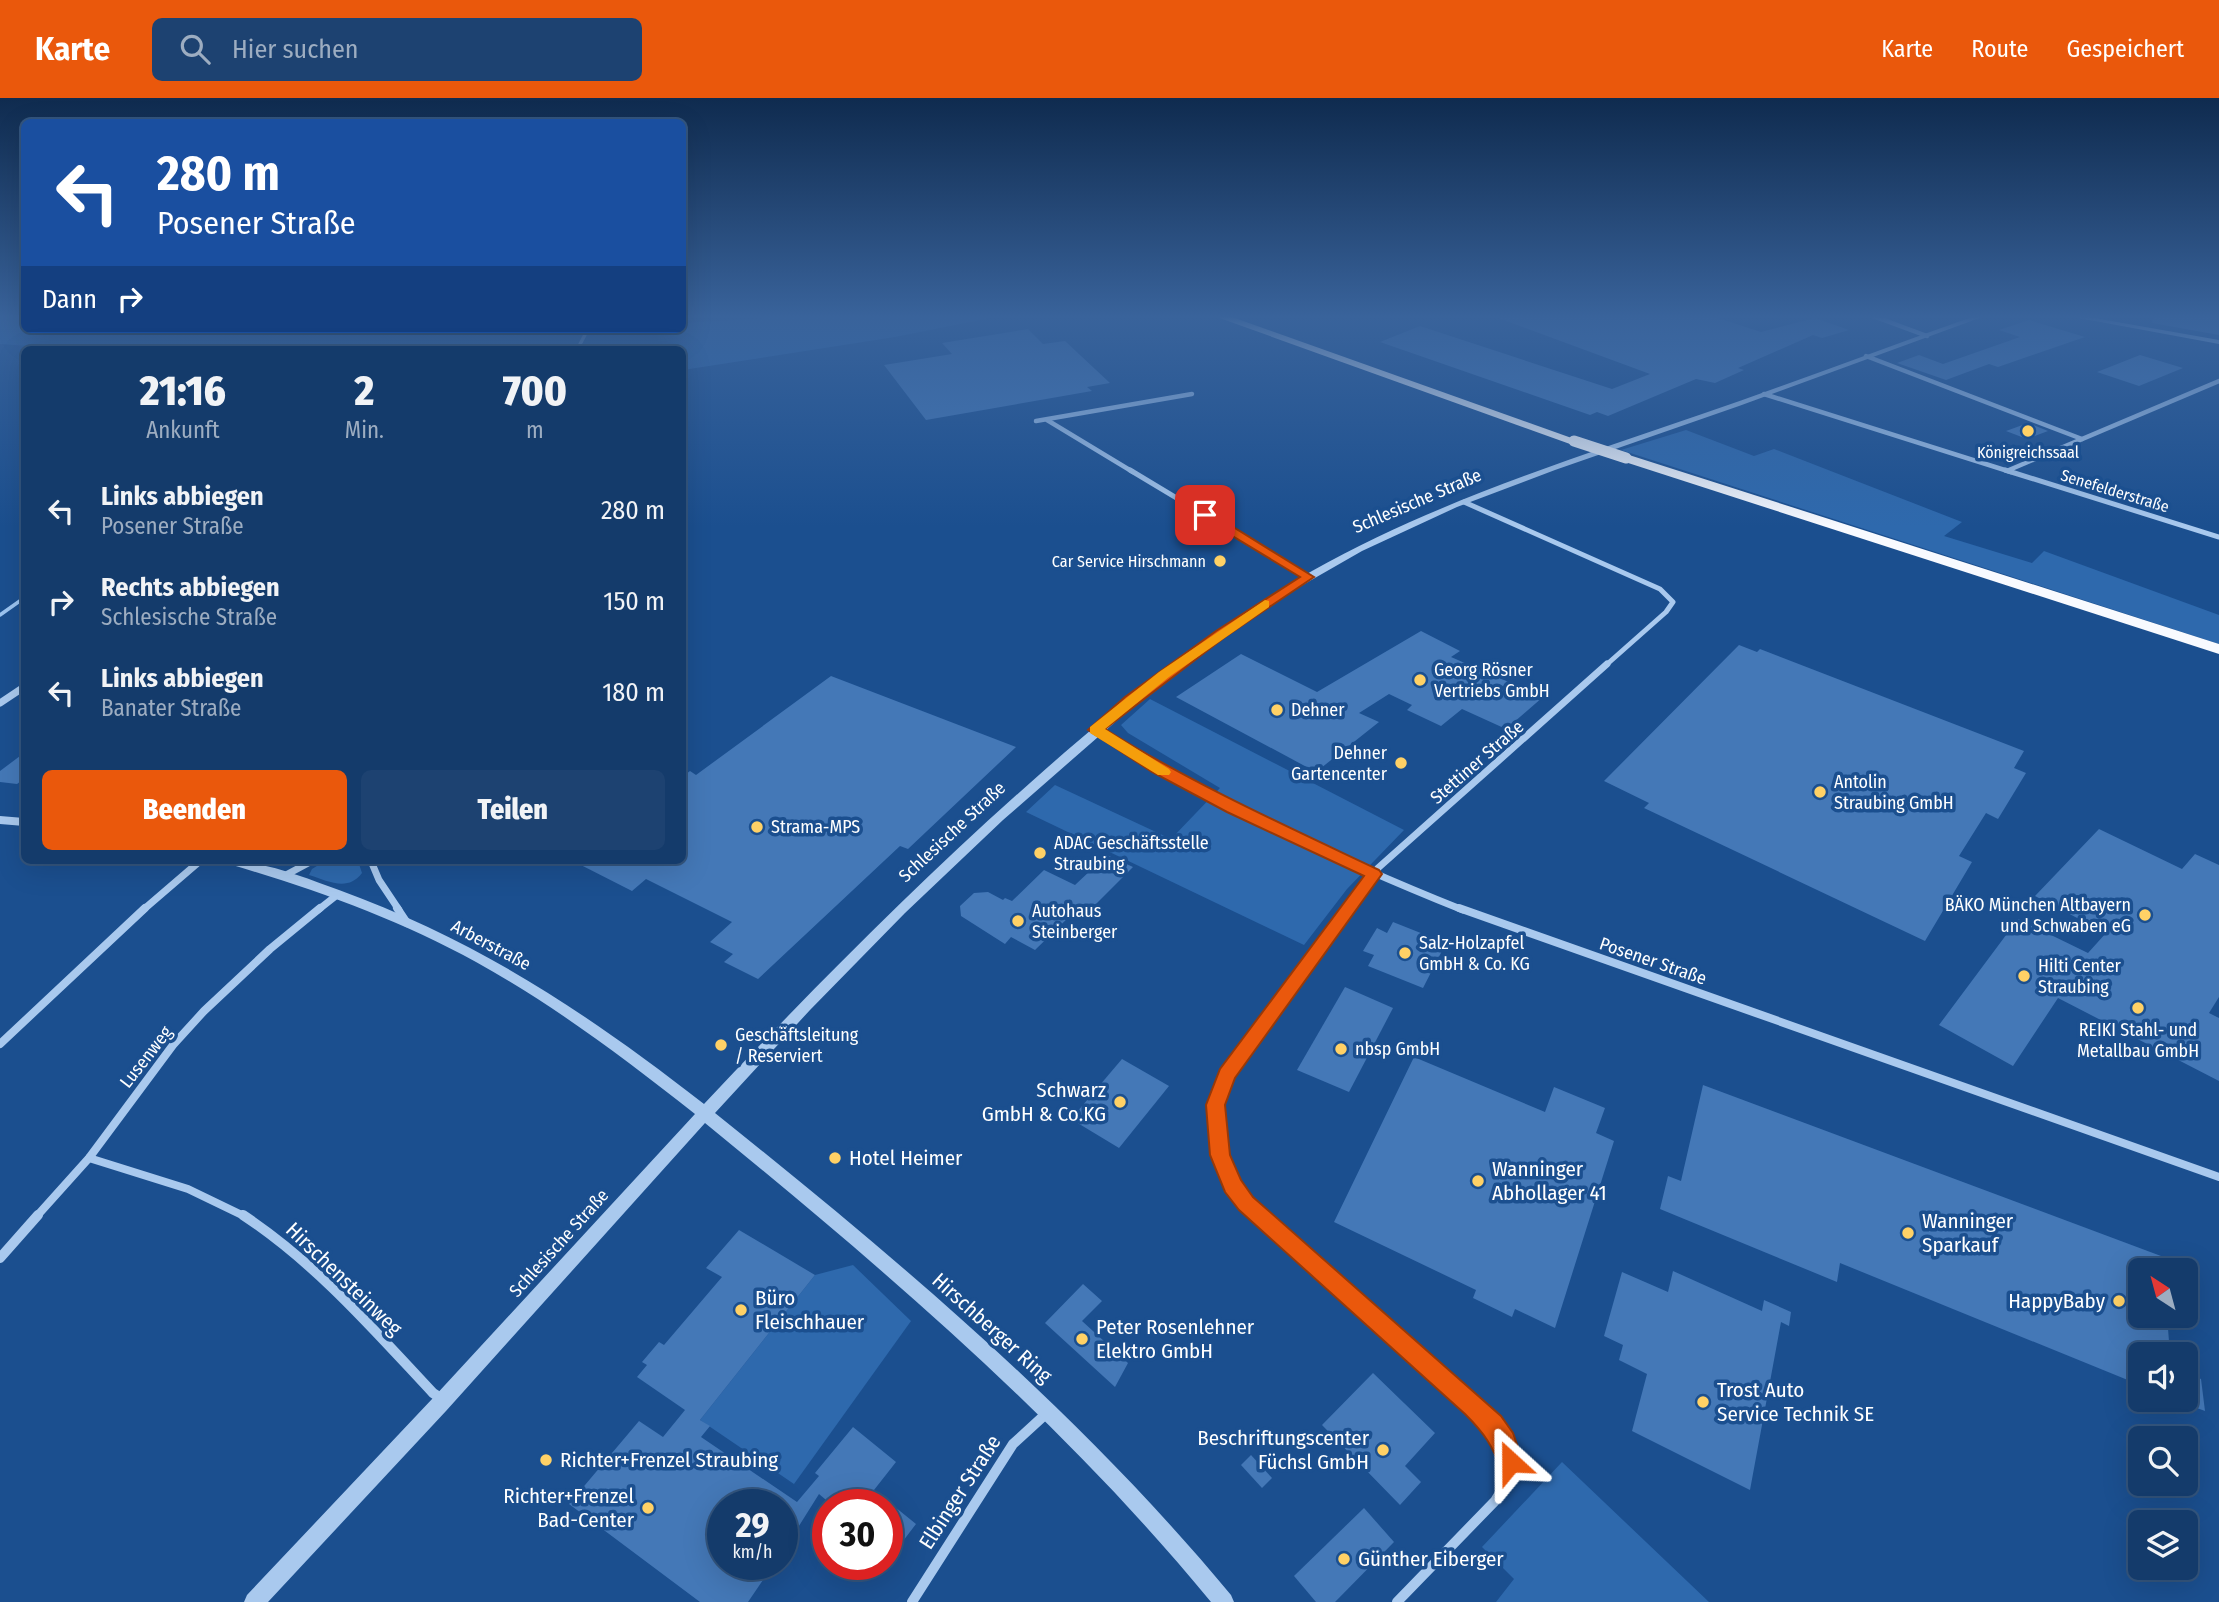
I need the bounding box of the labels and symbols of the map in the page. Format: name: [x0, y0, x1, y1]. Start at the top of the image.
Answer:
marker: Königreichssaal: [2020, 423, 2036, 439]
place label: Königreichssaal: [1977, 443, 2079, 462]
street label: Schlesische Straße: [1349, 464, 1485, 538]
street label: Senefelderstraße: [2059, 466, 2172, 517]
pin: [1175, 485, 1235, 545]
place label: Car Service Hirschmann: [1052, 552, 1206, 571]
marker: Car Service Hirschmann: [1212, 553, 1228, 569]
place label: Georg Rösner Vertriebs GmbH: [1434, 659, 1550, 702]
marker: Georg Rösner Vertriebs GmbH: [1412, 672, 1428, 688]
place label: Dehner: [1291, 699, 1345, 721]
marker: Dehner: [1269, 702, 1285, 718]
street label: Stettiner Straße: [1426, 715, 1528, 809]
place label: Dehner Gartencenter: [1291, 742, 1388, 785]
marker: Dehner Gartencenter: [1393, 755, 1409, 771]
place label: Antolin Straubing GmbH: [1834, 771, 1954, 814]
street label: Schlesische Straße: [894, 777, 1010, 887]
marker: Antolin Straubing GmbH: [1812, 784, 1828, 800]
place label: Strama-MPS: [771, 816, 860, 838]
marker: Strama-MPS: [749, 819, 765, 835]
place label: ADAC Geschäftsstelle Straubing: [1054, 832, 1209, 875]
marker: ADAC Geschäftsstelle Straubing: [1032, 845, 1048, 861]
place label: BÄKO München Altbayern und Schwaben eG: [1945, 894, 2131, 937]
place label: Autohaus Steinberger: [1032, 900, 1118, 943]
marker: BÄKO München Altbayern und Schwaben eG: [2137, 907, 2153, 923]
marker: Autohaus Steinberger: [1010, 913, 1026, 929]
street label: Arberstraße: [447, 915, 535, 975]
place label: Salz-Holzapfel GmbH & Co. KG: [1419, 932, 1530, 975]
street label: Posener Straße: [1597, 932, 1709, 990]
marker: Salz-Holzapfel GmbH & Co. KG: [1397, 945, 1413, 961]
place label: Hilti Center Straubing: [2038, 955, 2122, 998]
marker: Hilti Center Straubing: [2016, 968, 2032, 984]
marker: REIKI Stahl- und Metallbau GmbH: [2130, 1000, 2146, 1016]
place label: REIKI Stahl- und Metallbau GmbH: [2077, 1019, 2199, 1062]
street label: Lusenweg: [115, 1021, 177, 1092]
place label: Geschäftsleitung / Reserviert: [735, 1024, 859, 1067]
marker: Geschäftsleitung / Reserviert: [713, 1037, 729, 1053]
place label: nbsp GmbH: [1355, 1038, 1440, 1060]
marker: nbsp GmbH: [1333, 1041, 1349, 1057]
place label: Schwarz GmbH & Co.KG: [982, 1077, 1106, 1127]
marker: Schwarz GmbH & Co.KG: [1112, 1094, 1128, 1110]
place label: Hotel Heimer: [849, 1145, 963, 1171]
marker: Hotel Heimer: [827, 1150, 843, 1166]
place label: Wanninger Abhollager 41: [1492, 1156, 1607, 1206]
marker: Wanninger Abhollager 41: [1470, 1173, 1486, 1189]
street label: Schlesische Straße: [505, 1184, 613, 1302]
place label: Wanninger Sparkauf: [1922, 1208, 2014, 1258]
street label: Hirschensteinweg: [280, 1217, 408, 1341]
marker: Wanninger Sparkauf: [1900, 1225, 1916, 1241]
north arrow: [2128, 1258, 2198, 1328]
street label: Hirschberger Ring: [927, 1267, 1057, 1389]
place label: Büro Fleischhauer: [755, 1285, 865, 1335]
place label: HappyBaby: [2008, 1288, 2106, 1314]
marker: HappyBaby: [2111, 1293, 2127, 1309]
marker: Büro Fleischhauer: [733, 1302, 749, 1318]
place label: Peter Rosenlehner Elektro GmbH: [1096, 1314, 1255, 1364]
marker: Peter Rosenlehner Elektro GmbH: [1074, 1331, 1090, 1347]
place label: Trost Auto Service Technik SE: [1717, 1377, 1874, 1427]
marker: Trost Auto Service Technik SE: [1695, 1394, 1711, 1410]
place label: Beschriftungscenter Füchsl GmbH: [1197, 1425, 1370, 1475]
position arrow: [1474, 1425, 1548, 1499]
street label: Elbinger Straße: [913, 1430, 1007, 1554]
marker: Beschriftungscenter Füchsl GmbH: [1375, 1442, 1391, 1458]
place label: Richter+Frenzel Straubing: [560, 1447, 778, 1473]
marker: Richter+Frenzel Straubing: [538, 1452, 554, 1468]
place label: Richter+Frenzel Bad-Center: [503, 1483, 635, 1533]
speed limit sign: 30: [812, 1489, 903, 1580]
marker: Richter+Frenzel Bad-Center: [640, 1500, 656, 1516]
place label: Günther Eiberger: [1358, 1546, 1504, 1572]
marker: Günther Eiberger: [1336, 1551, 1352, 1567]

